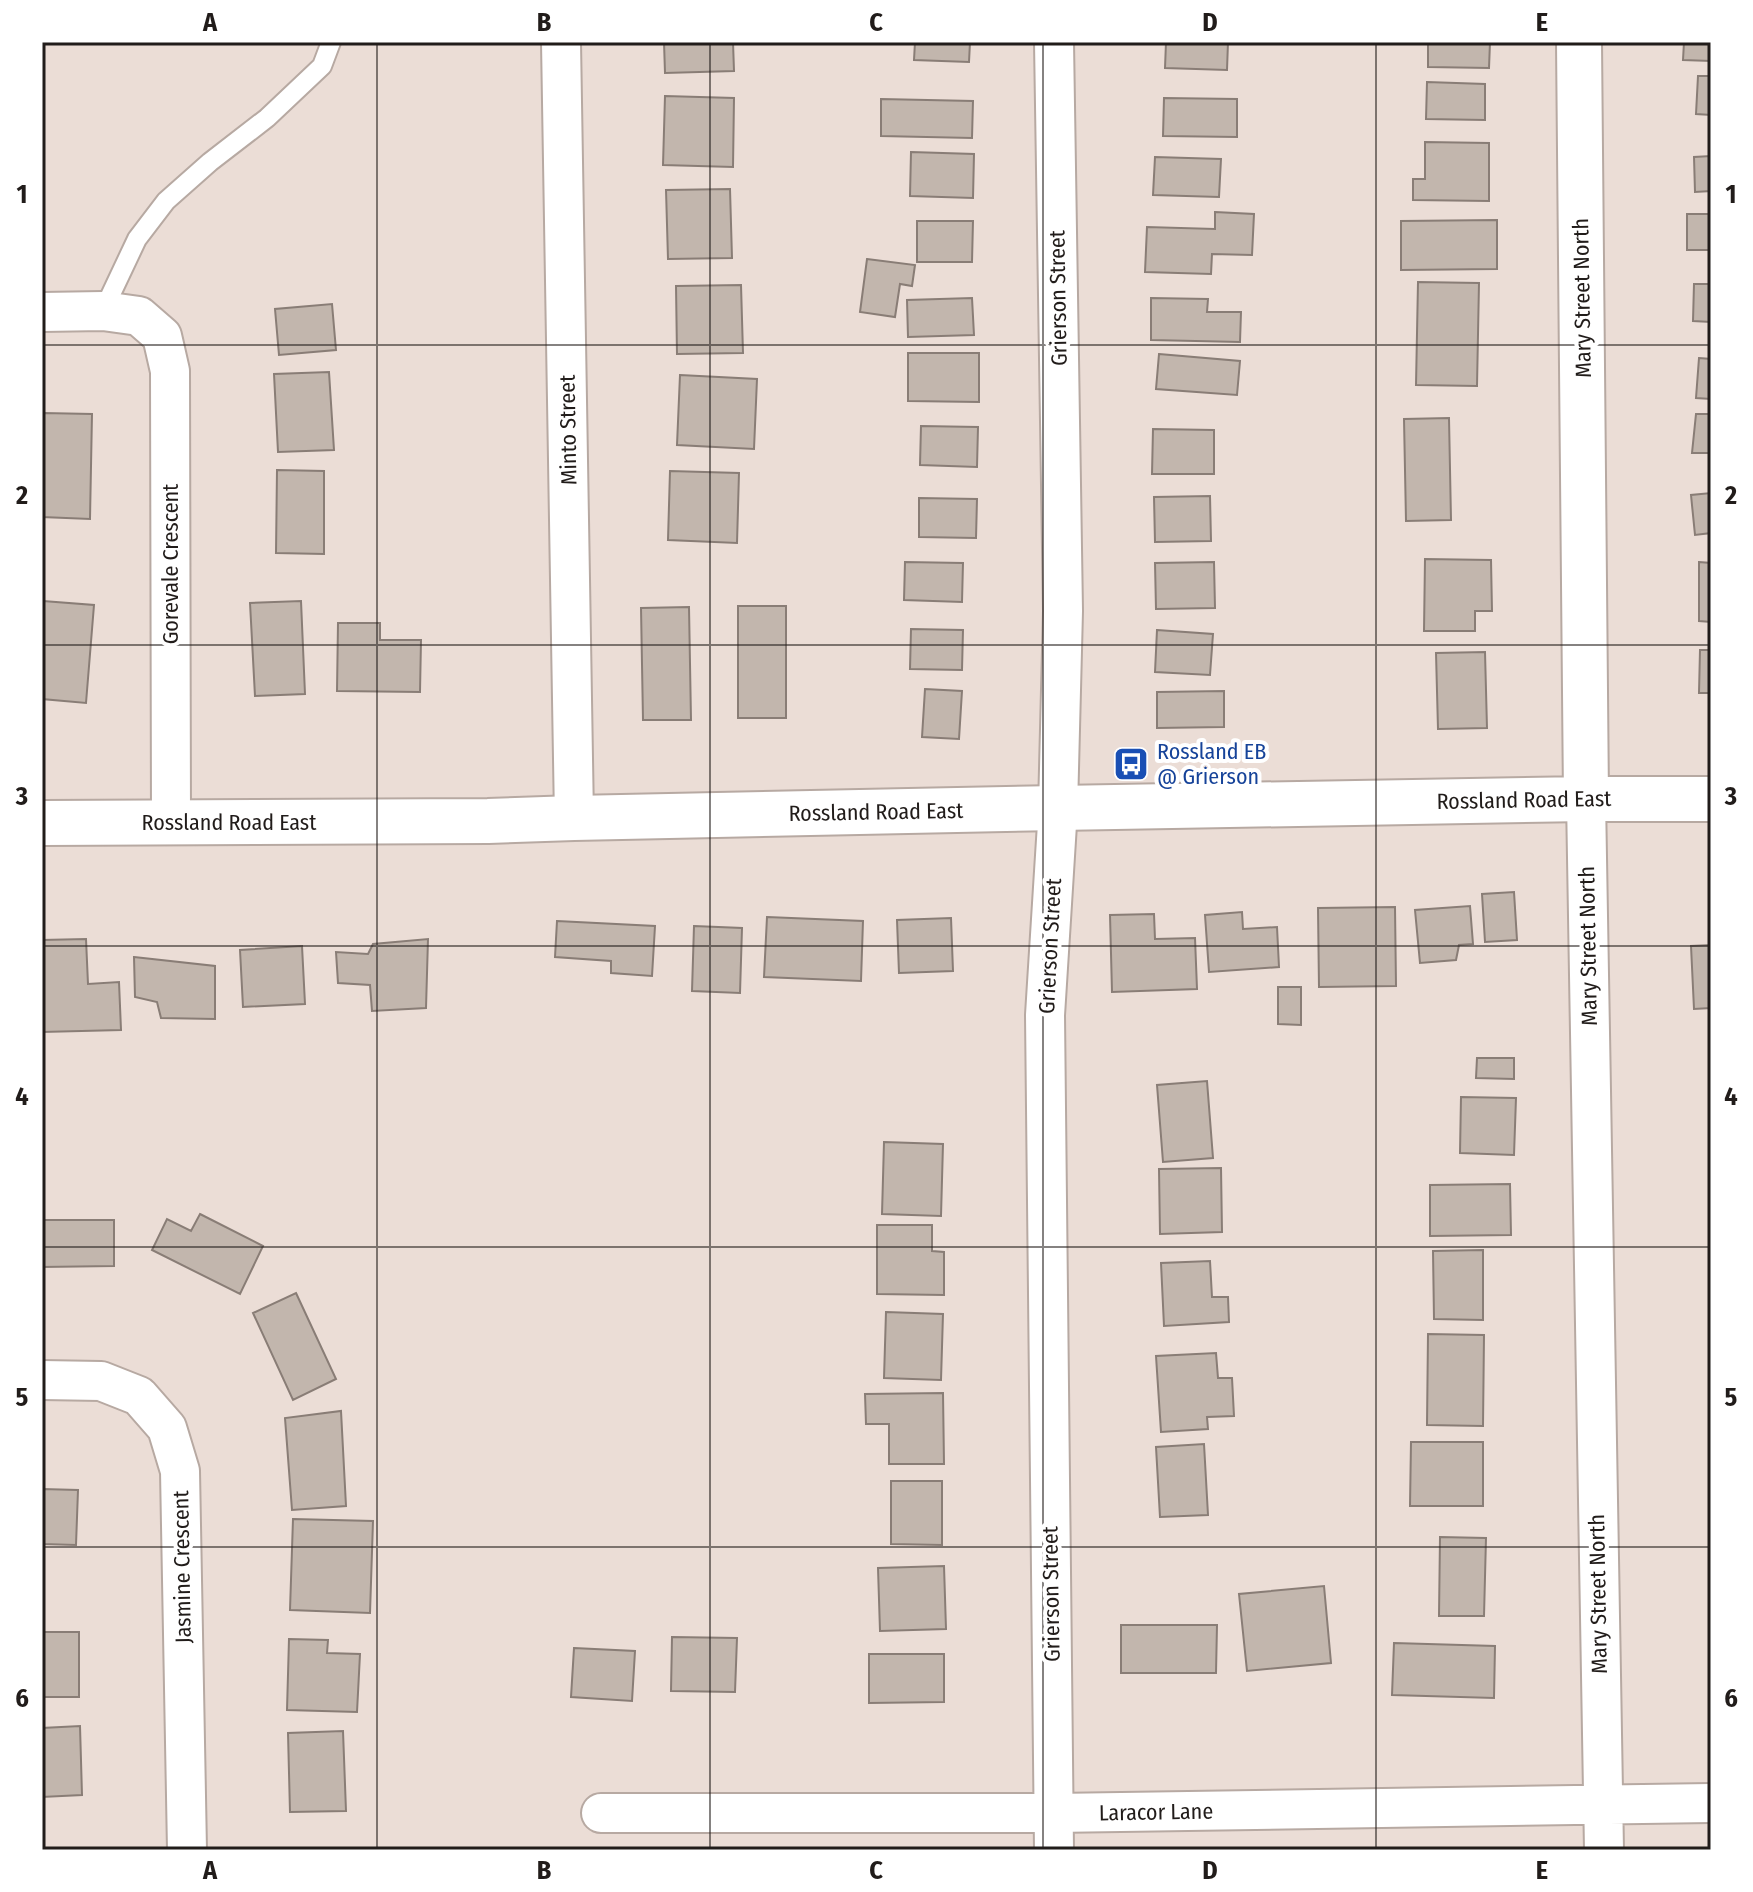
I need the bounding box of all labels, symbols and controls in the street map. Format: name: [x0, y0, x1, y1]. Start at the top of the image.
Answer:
text: A: [202, 7, 218, 38]
text: B: [537, 7, 552, 38]
text: C: [869, 7, 883, 38]
text: D: [1202, 7, 1218, 38]
text: E: [1536, 7, 1548, 38]
text: 1: [17, 179, 28, 210]
text: 1: [1726, 179, 1737, 210]
street label: Mary Street North: [1567, 218, 1597, 378]
street label: Grierson Street: [1043, 229, 1073, 366]
street label: Minto Street: [554, 374, 582, 485]
text: 2: [15, 480, 28, 511]
text: 2: [1724, 480, 1737, 511]
street label: Gorevale Crescent: [157, 483, 184, 644]
place label: Rossland EB @ Grierson: [1157, 738, 1266, 790]
bus stop icon: Rossland EB @ Grierson: [1112, 745, 1150, 783]
text: 3: [15, 781, 28, 812]
text: 3: [1724, 781, 1737, 812]
street label: Rossland Road East: [1436, 785, 1612, 815]
street label: Rossland Road East: [788, 797, 964, 827]
street label: Rossland Road East: [142, 809, 317, 836]
street label: Mary Street North: [1573, 866, 1603, 1026]
street label: Grierson Street: [1033, 877, 1067, 1015]
text: 4: [15, 1081, 29, 1112]
text: 4: [1724, 1081, 1738, 1112]
text: 5: [16, 1382, 29, 1413]
text: 5: [1725, 1382, 1738, 1413]
street label: Jasmine Crescent: [167, 1490, 197, 1644]
street label: Mary Street North: [1583, 1514, 1613, 1674]
street label: Grierson Street: [1036, 1525, 1066, 1662]
text: 6: [15, 1683, 29, 1714]
text: 6: [1724, 1683, 1738, 1714]
street label: Laracor Lane: [1099, 1798, 1213, 1826]
text: A: [202, 1855, 218, 1886]
text: B: [537, 1855, 552, 1886]
text: C: [869, 1855, 883, 1886]
text: D: [1202, 1855, 1218, 1886]
text: E: [1536, 1855, 1548, 1886]

